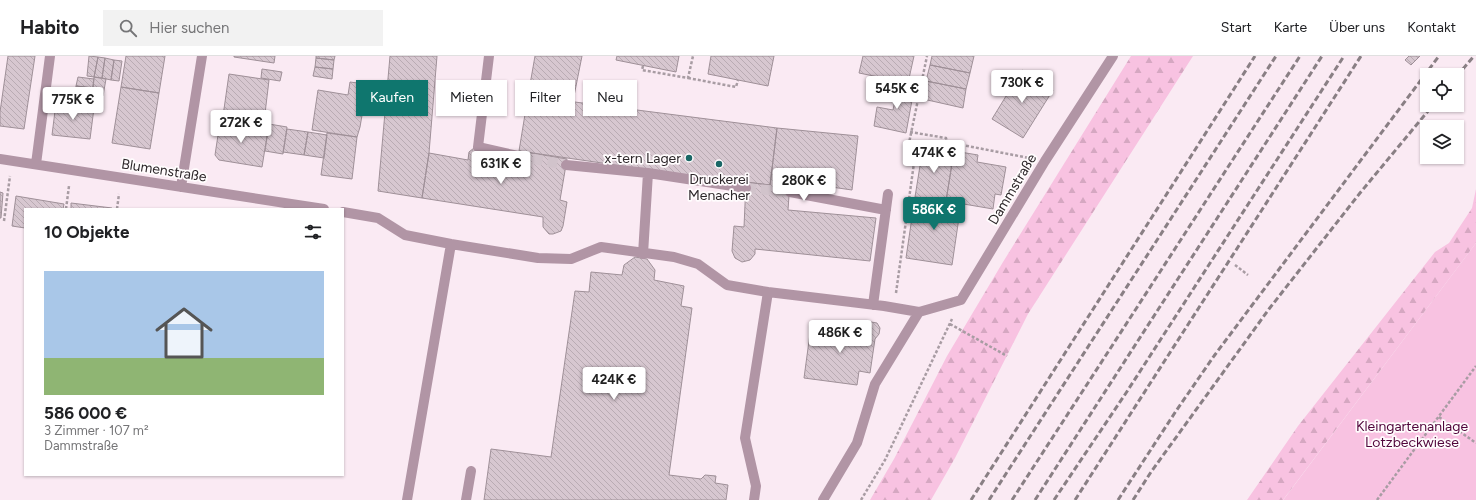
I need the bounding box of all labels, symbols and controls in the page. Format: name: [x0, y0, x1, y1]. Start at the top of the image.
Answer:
search box: [103, 10, 383, 46]
text: Habito: [20, 16, 79, 39]
icon: search: [117, 17, 139, 39]
text: Hier suchen: [149, 19, 229, 37]
text: Start: [1221, 19, 1252, 36]
text: Karte: [1274, 19, 1307, 36]
text: Über uns: [1329, 19, 1385, 36]
text: Kontakt: [1407, 19, 1456, 36]
map controls: [1420, 68, 1464, 164]
button: locate: [1420, 68, 1464, 112]
pin: 730K €: [989, 70, 1055, 104]
text: 730K €: [1000, 75, 1044, 90]
pin: 545K €: [864, 76, 930, 110]
chip: Kaufen: [356, 80, 428, 116]
chip: Mieten: [436, 80, 507, 116]
chip: Filter: [515, 80, 575, 116]
chip: Neu: [583, 80, 637, 116]
text: 545K €: [875, 81, 919, 96]
pin: 775K €: [40, 87, 106, 121]
text: 775K €: [52, 92, 94, 107]
pin: 272K €: [208, 110, 274, 144]
text: 272K €: [219, 115, 263, 130]
button: layers: [1420, 120, 1464, 164]
pin: 474K €: [901, 140, 967, 174]
text: 474K €: [912, 145, 956, 160]
place label: x-tern Lager: [605, 150, 681, 167]
street label: Dammstraße: [985, 150, 1040, 228]
pin: 631K €: [468, 151, 534, 185]
marker: x-tern Lager: [684, 153, 694, 163]
street label: Blumenstraße: [120, 155, 208, 186]
text: 631K €: [480, 156, 522, 171]
marker: Druckerei Menacher: [714, 159, 724, 169]
pin: 280K €: [771, 168, 837, 202]
place label: Druckerei Menacher: [688, 171, 750, 204]
text: 280K €: [782, 173, 826, 188]
pin: 586K €: [901, 197, 967, 231]
text: 586K €: [912, 202, 956, 217]
icon: filters: [302, 221, 324, 243]
text: 10 Objekte: [44, 222, 129, 242]
icon: home: [148, 297, 220, 369]
pin: 486K €: [807, 320, 873, 354]
text: 486K €: [818, 325, 862, 340]
pin: 424K €: [581, 367, 647, 401]
text: 424K €: [592, 372, 636, 387]
text: 586 000 €: [44, 403, 127, 423]
park label: Kleingartenanlage Lotzbeckwiese: [1356, 418, 1468, 451]
text: 3 Zimmer · 107 m²: [44, 423, 149, 438]
text: Dammstraße: [44, 438, 118, 453]

